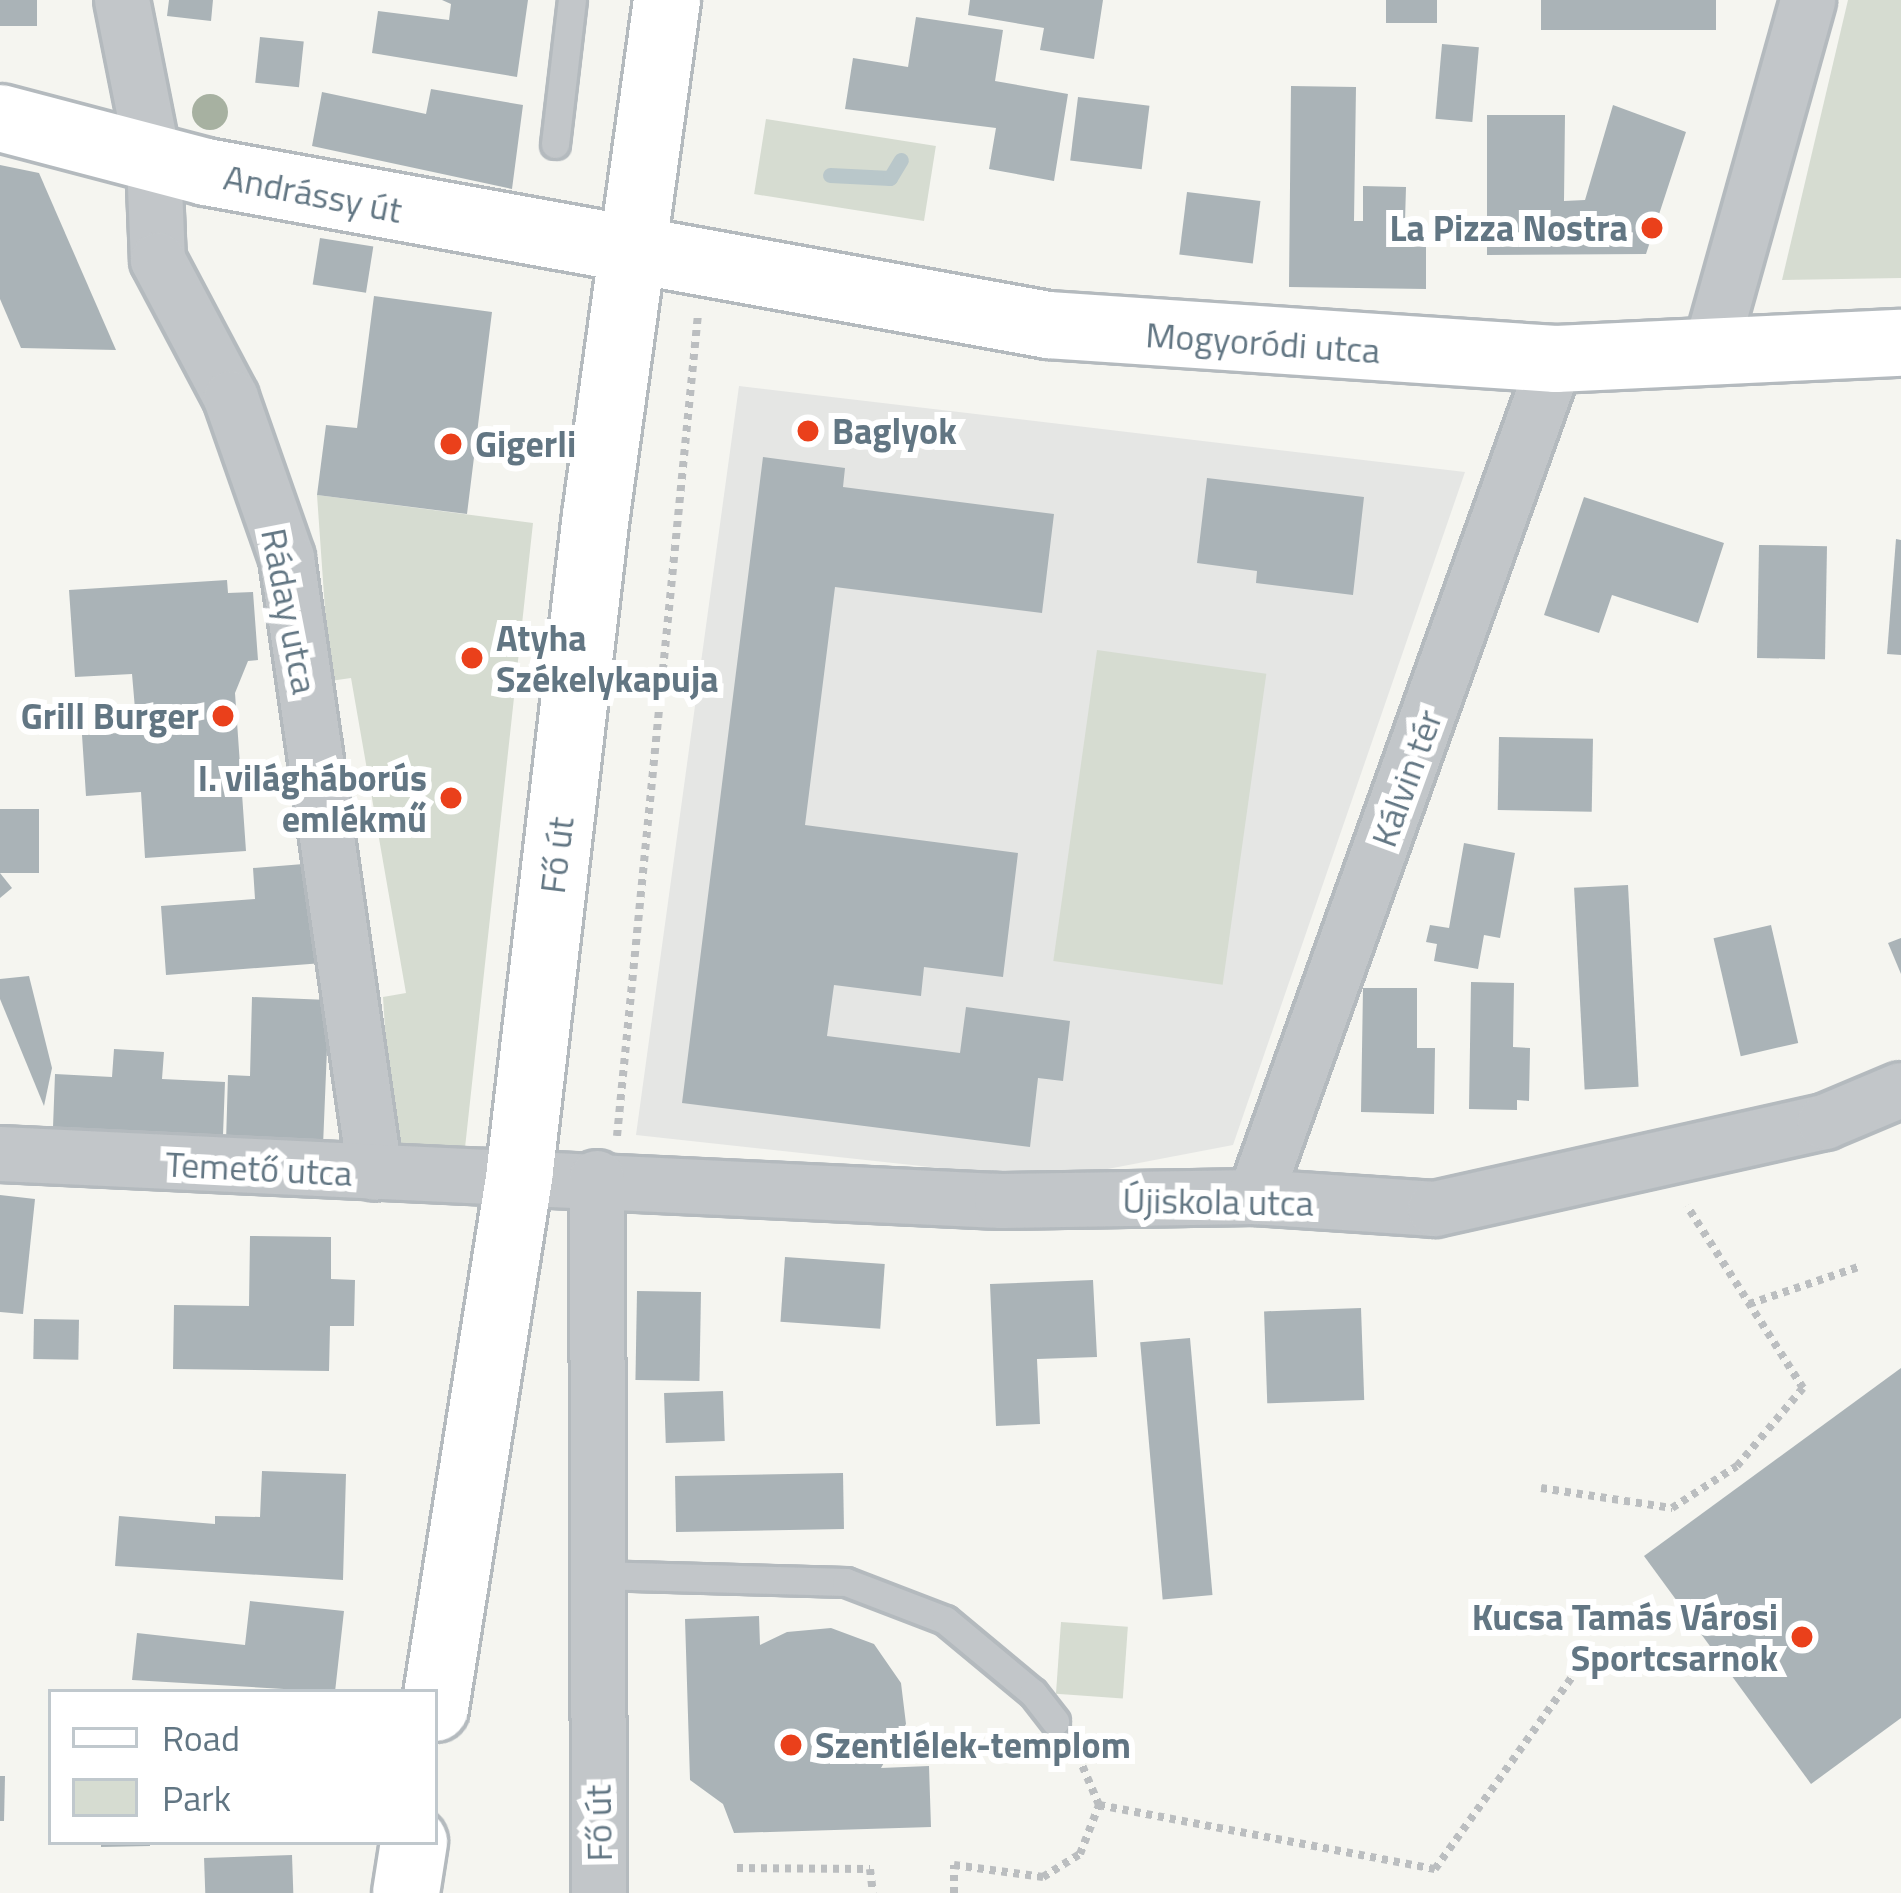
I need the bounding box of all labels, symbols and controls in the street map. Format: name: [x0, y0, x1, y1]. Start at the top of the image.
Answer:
street label: Andrássy út: [220, 155, 406, 231]
place label: La Pizza Nostra: [1389, 206, 1628, 250]
marker: La Pizza Nostra: [1639, 215, 1665, 241]
street label: Mogyoródi utca: [1144, 312, 1382, 372]
place label: Baglyok: [832, 409, 957, 453]
marker: Baglyok: [795, 418, 821, 444]
place label: Gigerli: [475, 422, 576, 466]
marker: Gigerli: [438, 431, 464, 457]
street label: Ráday utca: [253, 524, 327, 698]
place label: Atyha Székelykapuja: [496, 615, 719, 700]
marker: Atyha Székelykapuja: [459, 645, 485, 671]
place label: Grill Burger: [21, 694, 199, 738]
marker: Grill Burger: [210, 703, 236, 729]
street label: Kálvin tér: [1361, 704, 1451, 852]
place label: I. világháborús emlékmű: [198, 755, 427, 840]
marker: I. világháborús emlékmű: [438, 785, 464, 811]
street label: Fő út: [530, 814, 582, 896]
street label: Temető utca: [164, 1142, 354, 1194]
street label: Újiskola utca: [1122, 1178, 1314, 1224]
place label: Kucsa Tamás Városi Sportcsarnok: [1472, 1594, 1778, 1679]
marker: Kucsa Tamás Városi Sportcsarnok: [1789, 1624, 1815, 1650]
legend: [48, 1689, 438, 1845]
text: Road: [162, 1710, 240, 1765]
place label: Szentlélek-templom: [815, 1723, 1131, 1767]
marker: Szentlélek-templom: [778, 1732, 804, 1758]
text: Park: [162, 1770, 231, 1825]
street label: Fő út: [576, 1784, 620, 1862]

